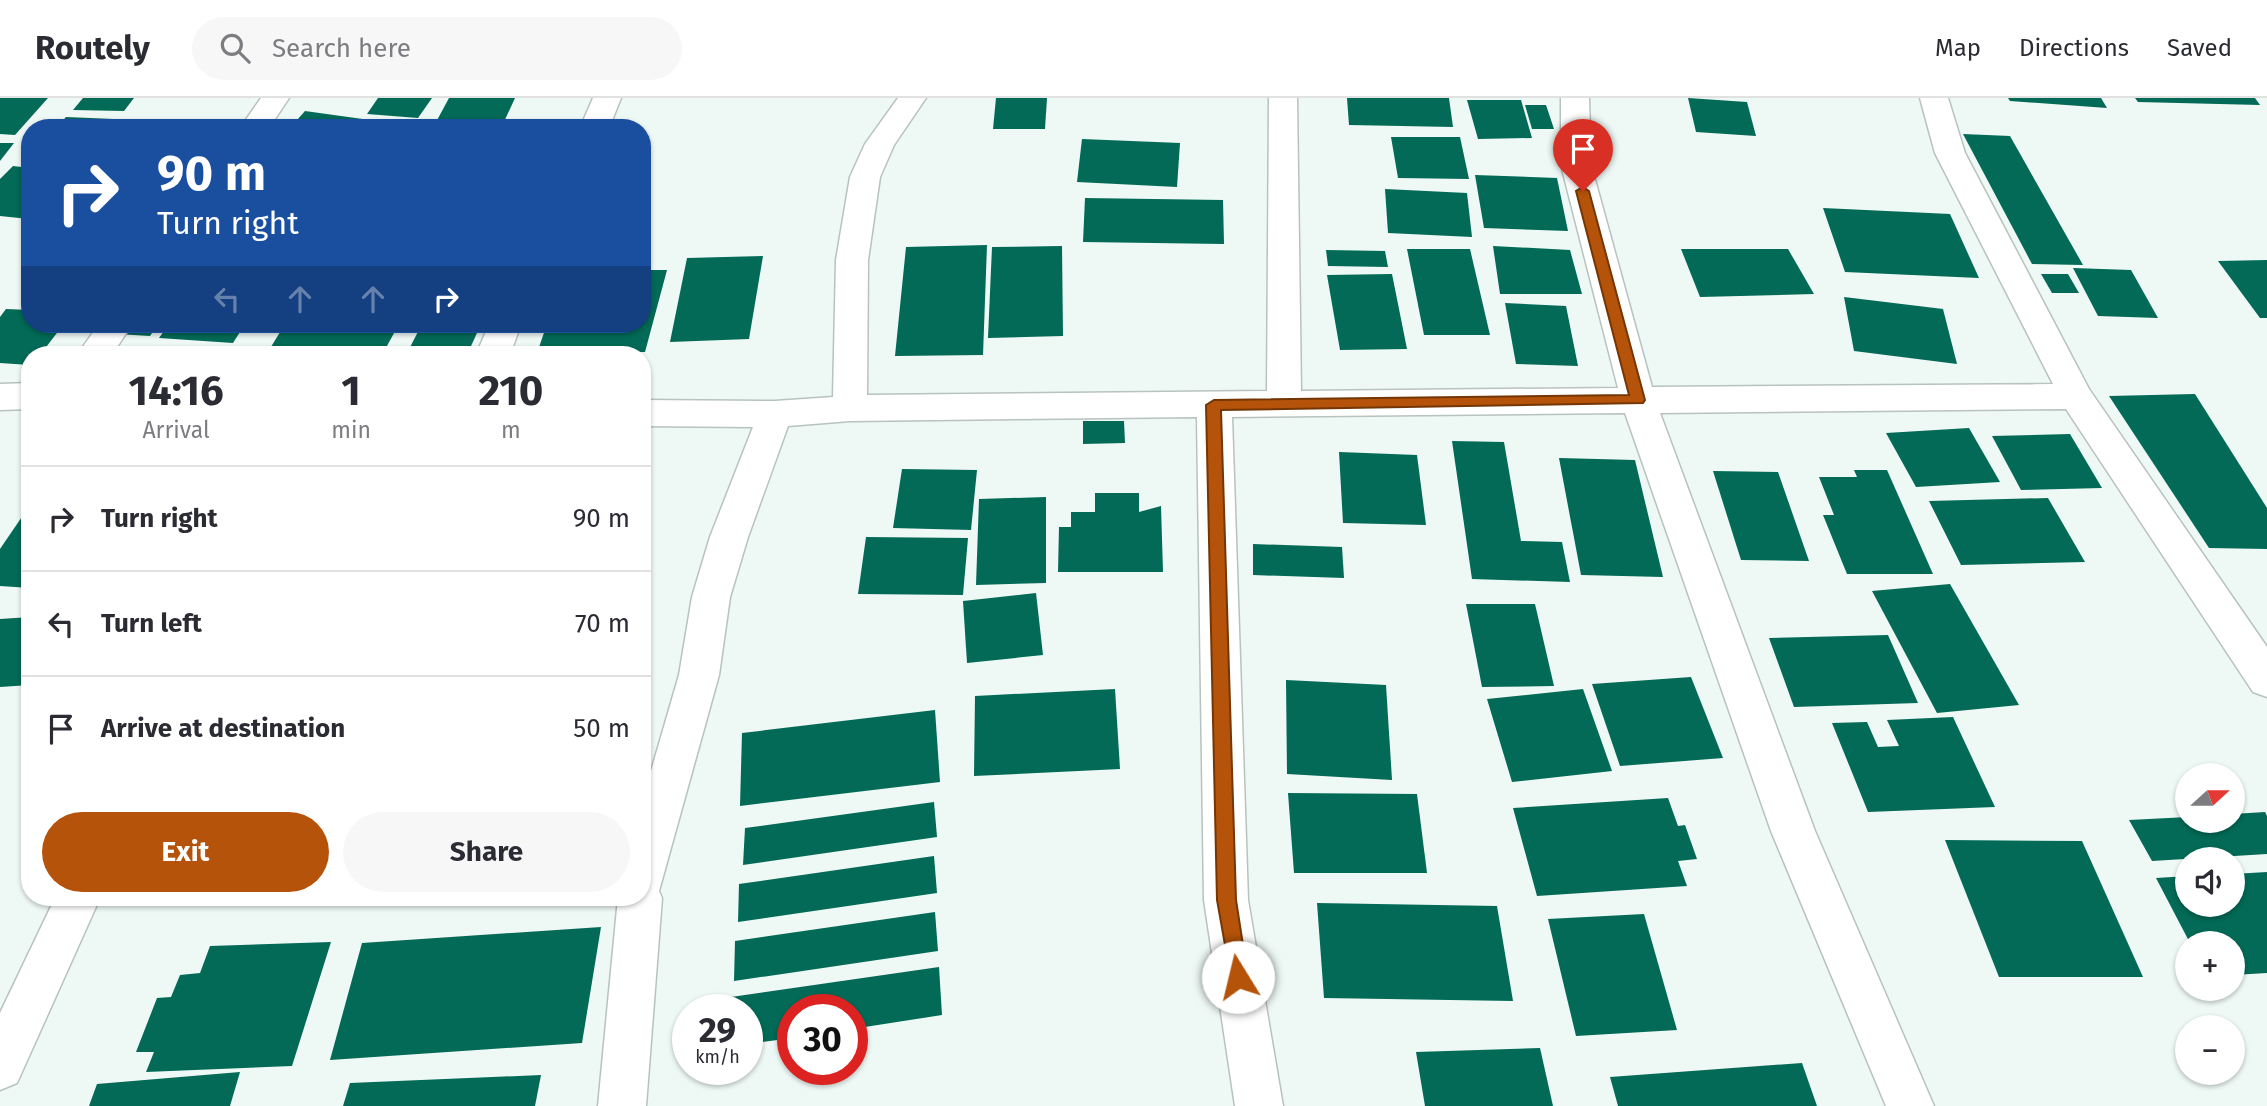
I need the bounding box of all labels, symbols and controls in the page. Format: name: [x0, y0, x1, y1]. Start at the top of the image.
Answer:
search box: [192, 17, 682, 80]
text: Routely: [35, 28, 150, 68]
icon: search: [216, 29, 254, 67]
text: Search here: [272, 33, 411, 64]
text: Map: [1935, 34, 1981, 62]
text: Directions: [2019, 34, 2129, 62]
text: Saved: [2167, 34, 2232, 62]
pin: [1553, 119, 1613, 191]
icon: arrive: [1564, 130, 1602, 168]
text: 90 m: [157, 144, 266, 203]
icon: right: [42, 147, 133, 238]
text: Turn right: [157, 204, 299, 242]
icon: left: [208, 280, 246, 318]
icon: ahead: [281, 280, 319, 318]
icon: ahead: [354, 280, 392, 318]
icon: right: [427, 280, 465, 318]
text: 14:16: [129, 366, 224, 416]
text: 1: [341, 366, 361, 416]
text: 210: [479, 366, 543, 416]
text: Arrival: [142, 416, 210, 444]
text: min: [331, 416, 371, 444]
text: m: [501, 416, 521, 444]
icon: right: [42, 500, 80, 538]
text: Turn right: [101, 503, 218, 534]
text: 90 m: [573, 503, 630, 534]
icon: left: [42, 605, 80, 643]
text: Turn left: [101, 608, 202, 639]
text: 70 m: [575, 608, 630, 639]
icon: arrive: [42, 710, 80, 748]
text: Arrive at destination: [101, 713, 345, 744]
text: 50 m: [573, 713, 630, 744]
north arrow: [2175, 763, 2245, 833]
map controls: [2175, 763, 2245, 1085]
button: Exit: [42, 812, 329, 892]
button: Share: [343, 812, 630, 892]
button: sound: [2175, 847, 2245, 917]
button: +: [2175, 931, 2245, 1001]
position arrow: [1201, 940, 1275, 1014]
speed limit sign: 30: [777, 994, 868, 1085]
text: 29: [699, 1009, 736, 1051]
button: −: [2175, 1015, 2245, 1085]
text: km/h: [695, 1046, 740, 1068]

